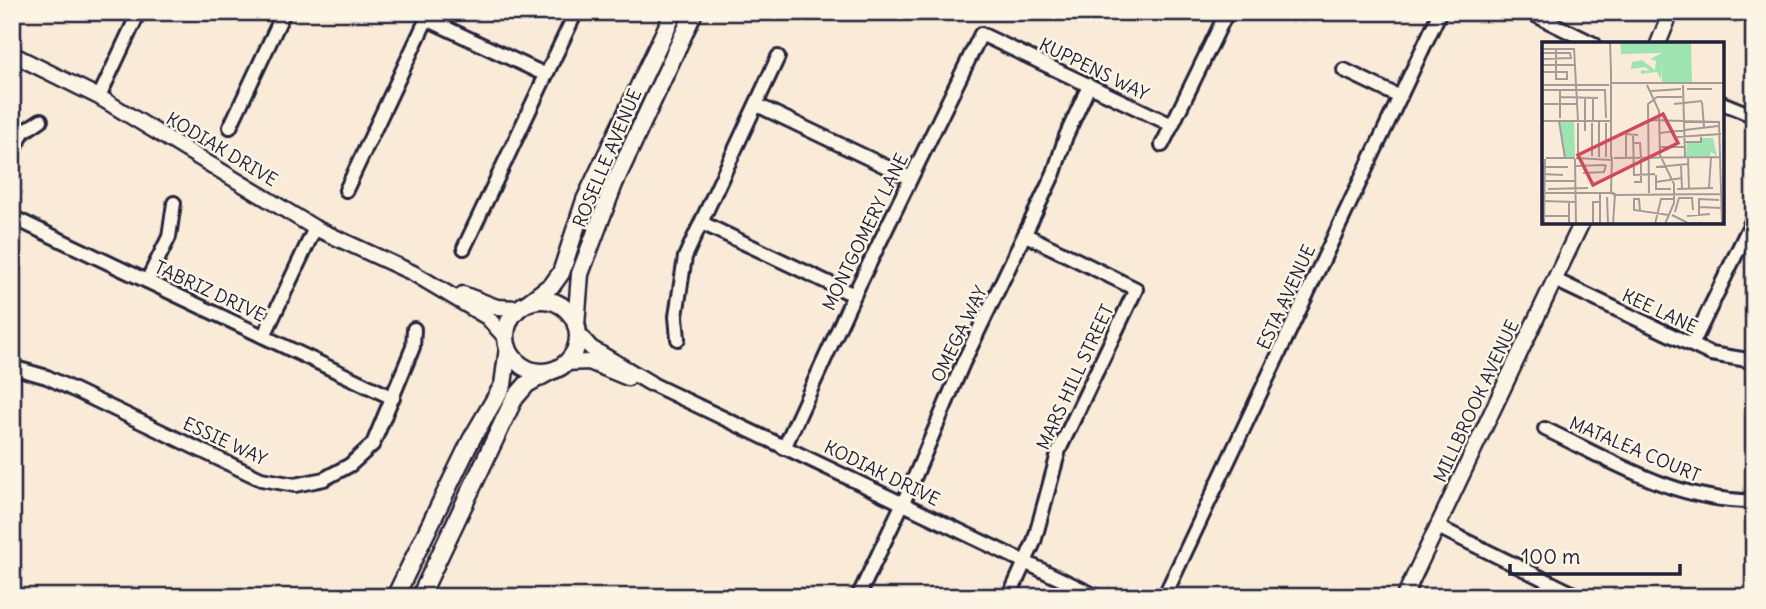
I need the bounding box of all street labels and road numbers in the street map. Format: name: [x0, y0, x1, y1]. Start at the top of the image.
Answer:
street label: KUPPENS WAY: [1036, 33, 1153, 105]
street label: ROSELLE AVENUE: [567, 85, 647, 231]
street label: KODIAK DRIVE: [162, 107, 282, 191]
street label: MONTGOMERY LANE: [817, 150, 913, 314]
street label: ESTA AVENUE: [1252, 241, 1320, 353]
street label: TABRIZ DRIVE: [151, 255, 269, 327]
street label: OMEGA WAY: [926, 282, 992, 386]
street label: KEE LANE: [1619, 284, 1701, 338]
street label: MARS HILL STREET: [1031, 301, 1119, 453]
street label: MILLBROOK AVENUE: [1428, 316, 1524, 486]
street label: MATALEA COURT: [1566, 411, 1704, 487]
street label: ESSIE WAY: [179, 412, 271, 470]
street label: KODIAK DRIVE: [820, 435, 944, 511]

